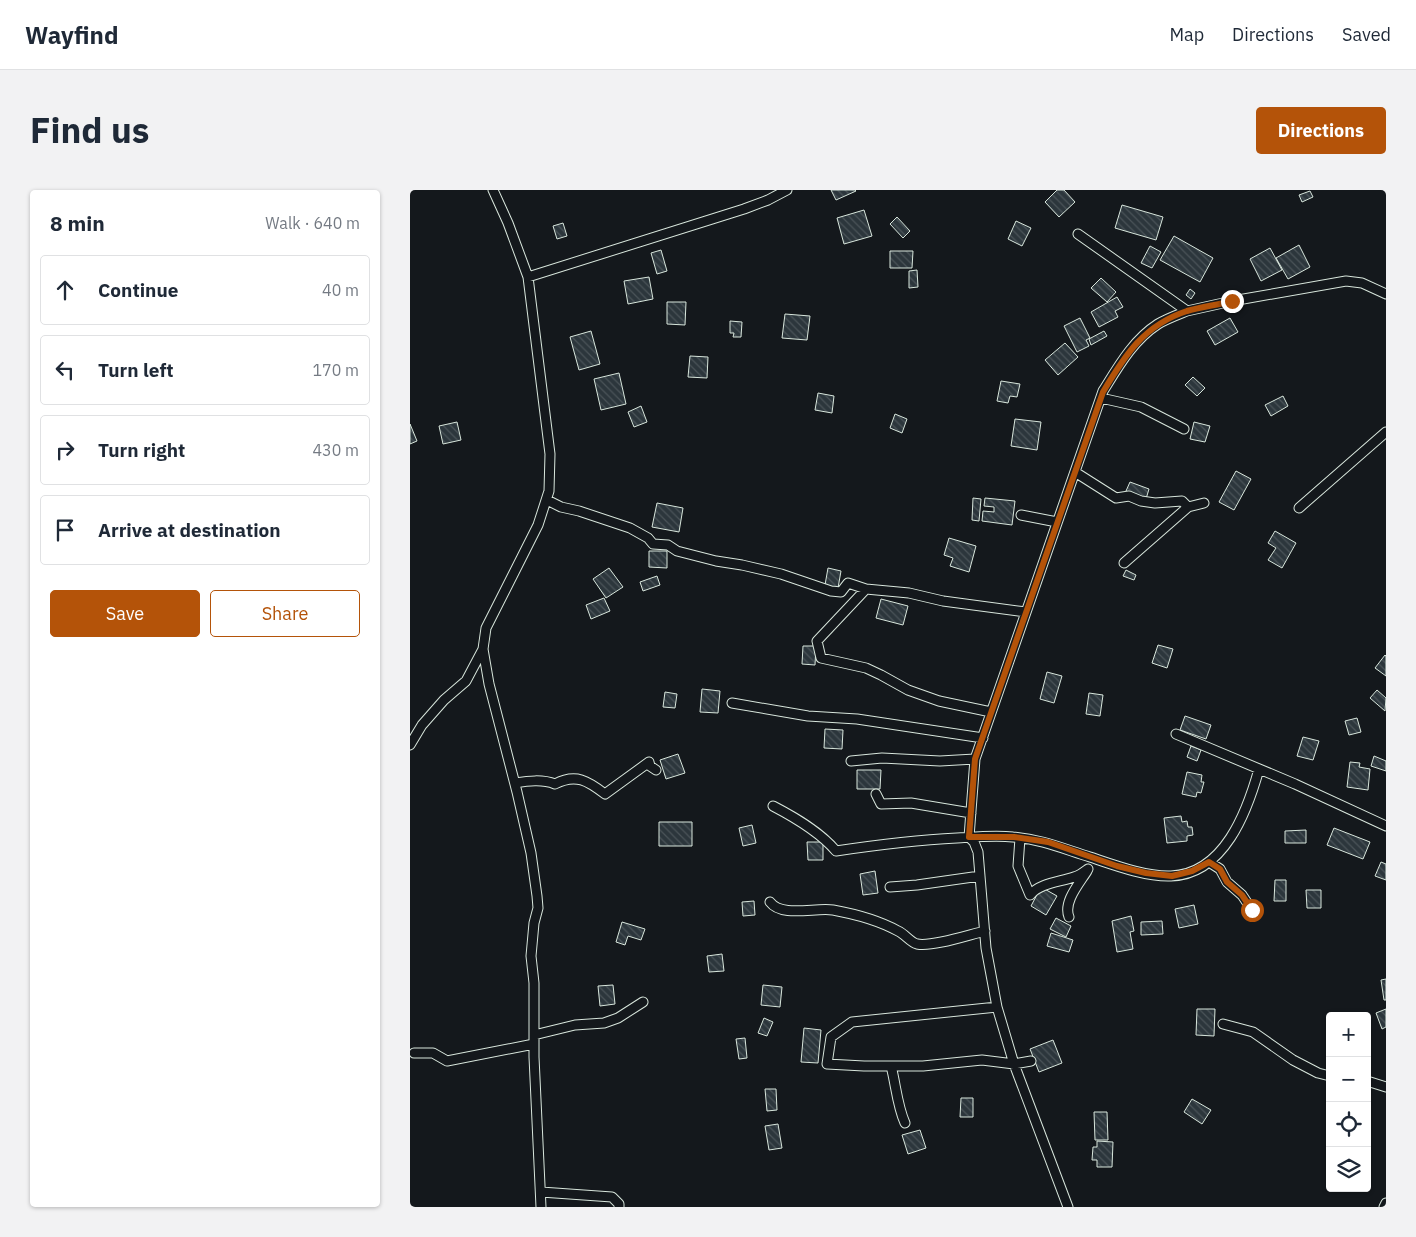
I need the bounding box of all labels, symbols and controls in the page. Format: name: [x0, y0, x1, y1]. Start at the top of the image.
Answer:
text: Wayfind: [25, 19, 118, 51]
text: Map: [1169, 23, 1204, 46]
text: Directions: [1232, 23, 1314, 46]
text: Saved: [1342, 23, 1391, 46]
text: Find us: [30, 107, 149, 153]
button: Directions: [1256, 107, 1386, 154]
text: 8 min: [50, 209, 105, 237]
text: Walk · 640 m: [265, 213, 360, 233]
icon: ahead: [51, 276, 79, 304]
text: Continue: [98, 278, 178, 302]
text: 40 m: [322, 280, 359, 300]
route end: [1221, 290, 1244, 313]
icon: left: [51, 356, 79, 384]
text: Turn left: [98, 358, 174, 382]
text: 170 m: [312, 360, 359, 380]
icon: right: [51, 436, 79, 464]
text: Turn right: [98, 438, 185, 462]
text: 430 m: [312, 440, 359, 460]
icon: arrive: [51, 516, 79, 544]
text: Arrive at destination: [98, 518, 281, 542]
button: Save: [50, 590, 200, 637]
button: Share: [210, 590, 360, 637]
route start: [1241, 899, 1264, 922]
map controls: [1326, 1012, 1371, 1192]
button: +: [1326, 1012, 1371, 1057]
button: −: [1326, 1057, 1371, 1102]
button: locate: [1326, 1102, 1371, 1147]
button: layers: [1326, 1147, 1371, 1192]

